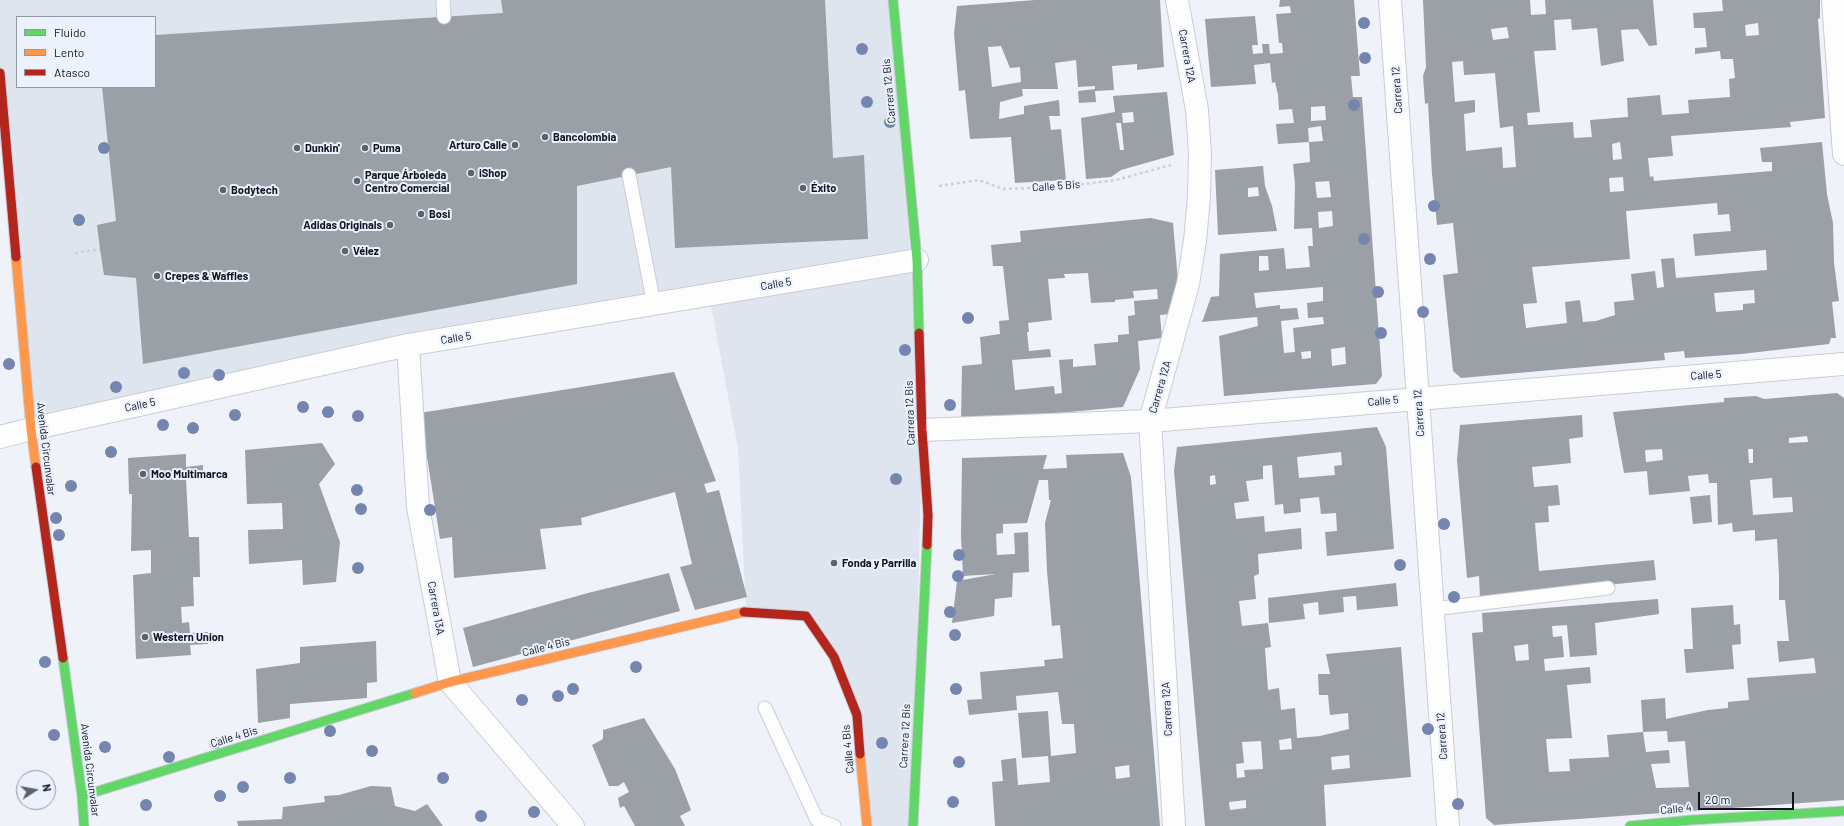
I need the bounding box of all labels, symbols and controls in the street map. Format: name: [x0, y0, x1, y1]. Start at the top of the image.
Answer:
legend: [16, 16, 156, 88]
text: Fluido: [54, 25, 86, 39]
street label: Carrera 12A: [1176, 28, 1198, 84]
text: Lento: [54, 45, 84, 59]
street label: Carrera 12 Bis: [880, 58, 898, 124]
text: Atasco: [54, 65, 90, 79]
street label: Carrera 12: [1389, 66, 1405, 114]
place label: Bancolombia: [553, 130, 616, 144]
marker: Bancolombia: [540, 132, 550, 142]
place label: Arturo Calle: [449, 138, 507, 152]
marker: Arturo Calle: [510, 140, 520, 150]
place label: Dunkin': [305, 141, 340, 155]
place label: Puma: [373, 141, 401, 155]
marker: Dunkin': [292, 143, 302, 153]
marker: Puma: [360, 143, 370, 153]
place label: iShop: [479, 166, 507, 180]
place label: Parque Árboleda Centro Comercial: [365, 168, 450, 194]
marker: iShop: [466, 168, 476, 178]
marker: Parque Árboleda Centro Comercial: [352, 176, 362, 186]
street label: Calle 5 Bis: [1032, 178, 1080, 194]
place label: Éxito: [811, 181, 836, 195]
place label: Bodytech: [231, 183, 278, 197]
marker: Éxito: [798, 183, 808, 193]
marker: Bodytech: [218, 185, 228, 195]
place label: Bosi: [429, 207, 450, 221]
marker: Bosi: [416, 209, 426, 219]
place label: Adidas Originals: [303, 218, 382, 232]
marker: Adidas Originals: [385, 220, 395, 230]
place label: Vélez: [353, 244, 379, 258]
marker: Vélez: [340, 246, 350, 256]
place label: Crepes & Waffles: [165, 269, 248, 283]
marker: Crepes & Waffles: [152, 271, 162, 281]
street label: Calle 5: [760, 275, 792, 293]
street label: Calle 5: [440, 329, 472, 347]
street label: Carrera 12A: [1146, 359, 1174, 415]
street label: Calle 5: [1690, 367, 1722, 383]
street label: Carrera 12 Bis: [902, 380, 918, 446]
street label: Carrera 12: [1411, 389, 1427, 437]
street label: Calle 5: [1367, 393, 1399, 409]
street label: Calle 5: [123, 395, 157, 415]
street label: Avenida Circunvalar: [34, 402, 58, 496]
place label: Moo Multimarca: [151, 467, 228, 481]
marker: Moo Multimarca: [138, 469, 148, 479]
place label: Fonda y Parrilla: [842, 556, 916, 570]
marker: Fonda y Parrilla: [829, 558, 839, 568]
street label: Carrera 13A: [425, 580, 447, 636]
place label: Western Union: [153, 630, 224, 644]
marker: Western Union: [140, 632, 150, 642]
street label: Calle 4 Bis: [521, 635, 571, 659]
street label: Carrera 12A: [1159, 682, 1175, 736]
street label: Carrera 12 Bis: [897, 703, 913, 769]
street label: Carrera 12: [1434, 712, 1450, 760]
street label: Avenida Circunvalar: [78, 723, 102, 817]
street label: Calle 4 Bis: [209, 724, 259, 750]
street label: Calle 4 Bis: [839, 724, 857, 774]
north arrow: [16, 770, 56, 810]
text: N: [40, 783, 54, 793]
scale bar: [1700, 784, 1796, 810]
text: 20 m: [1705, 792, 1731, 806]
street label: Calle 4: [1660, 801, 1692, 817]

